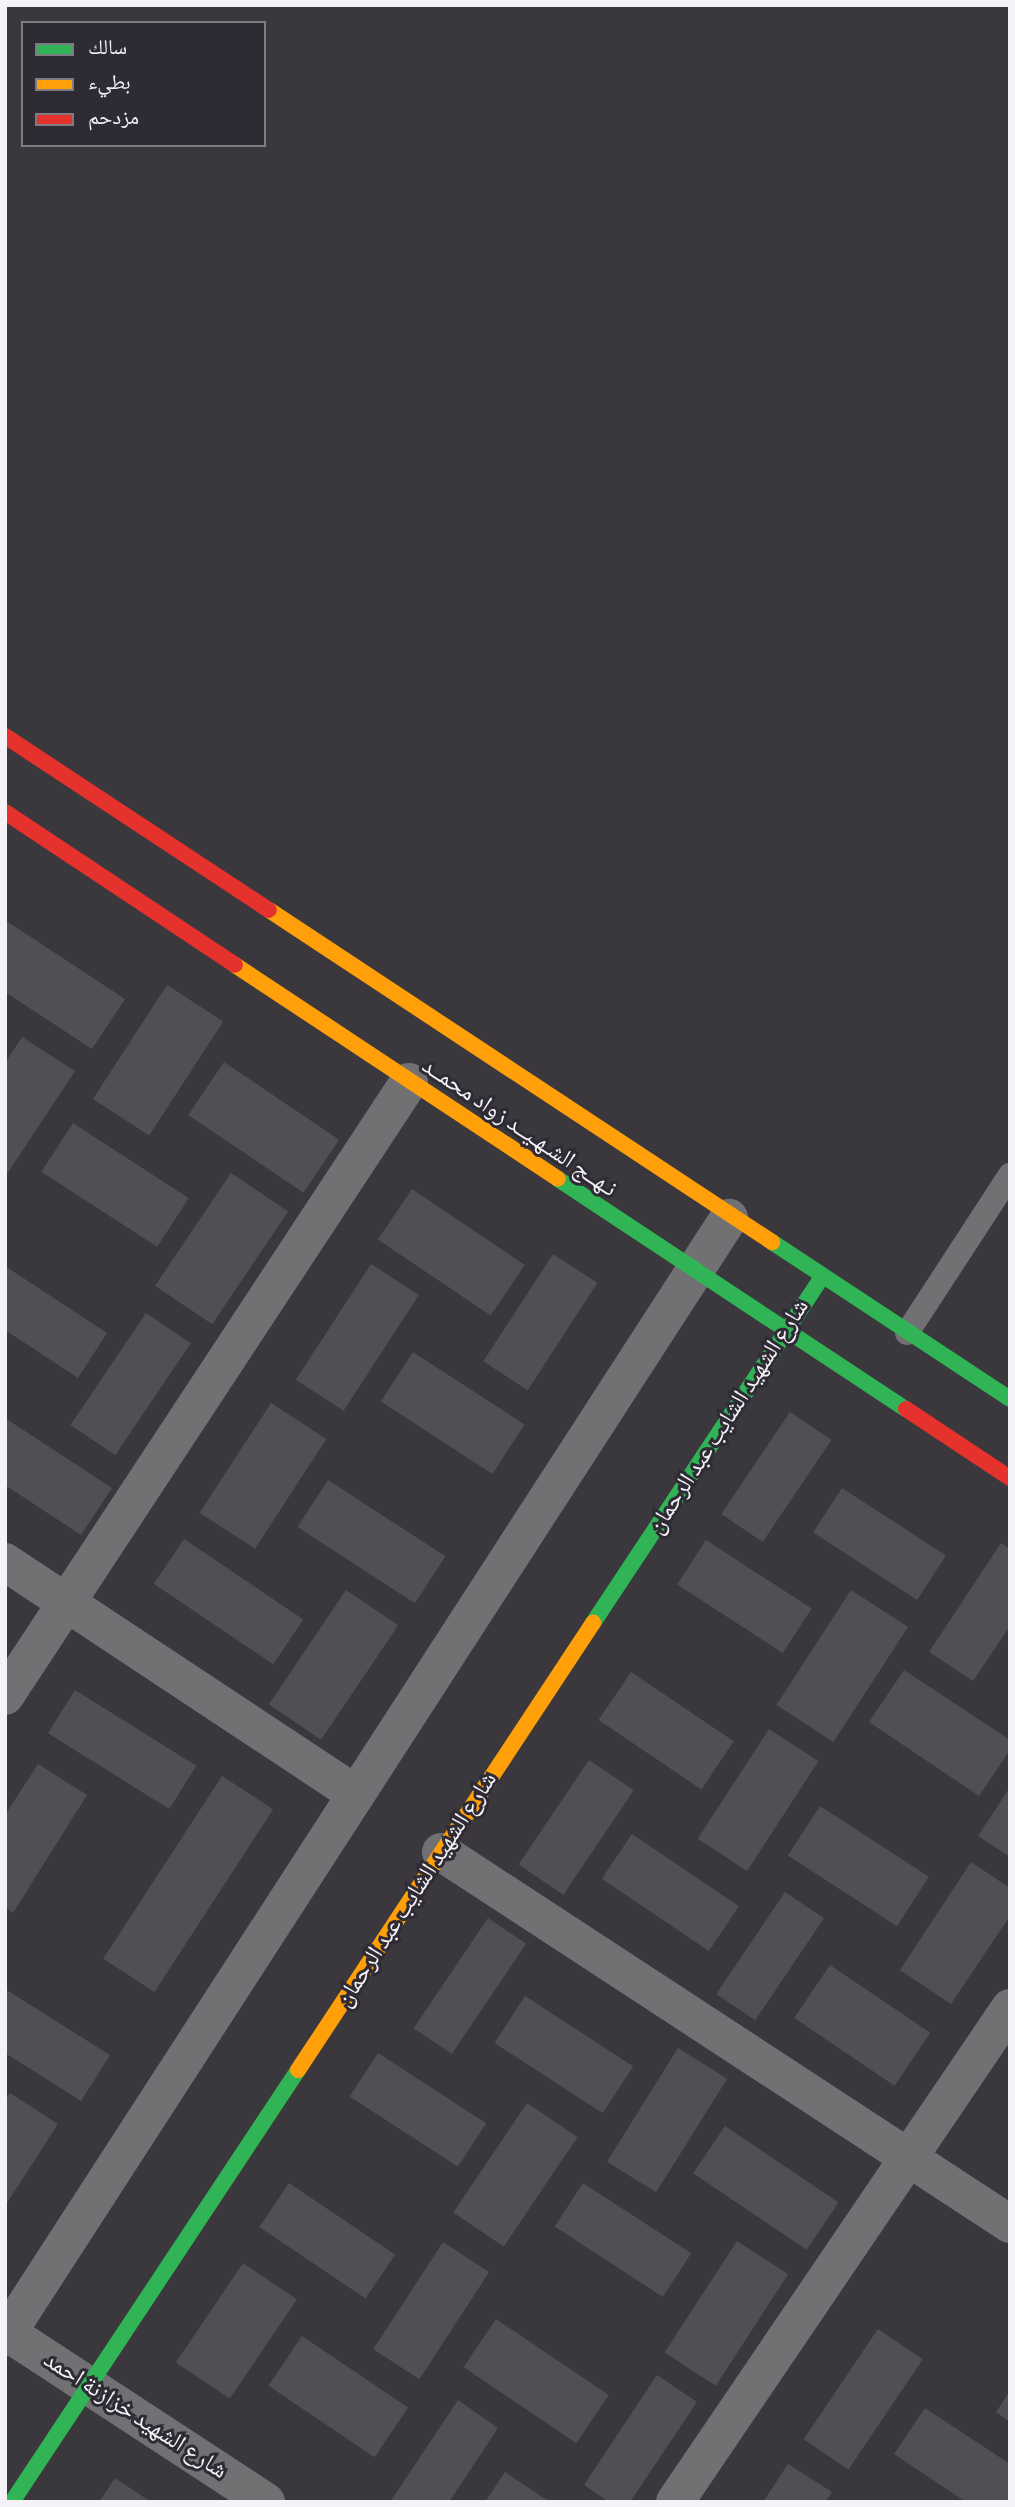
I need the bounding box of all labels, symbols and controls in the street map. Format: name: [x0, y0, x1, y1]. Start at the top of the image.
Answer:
legend: [21, 21, 266, 147]
text: سالك: [88, 37, 127, 58]
text: بطيء: [88, 72, 131, 93]
text: مزدحم: [88, 107, 139, 128]
street label: نـهــج الشـهـيــد زواد محمــد: [416, 1052, 622, 1204]
street label: شارع الشهيد الشايب عبد الرحمان: [642, 1294, 816, 1540]
street label: شارع الشهيد الشايب عبد الرحمان: [330, 1767, 504, 2013]
street label: شارع الشهيد خزازنة احمد: [38, 2346, 232, 2486]

